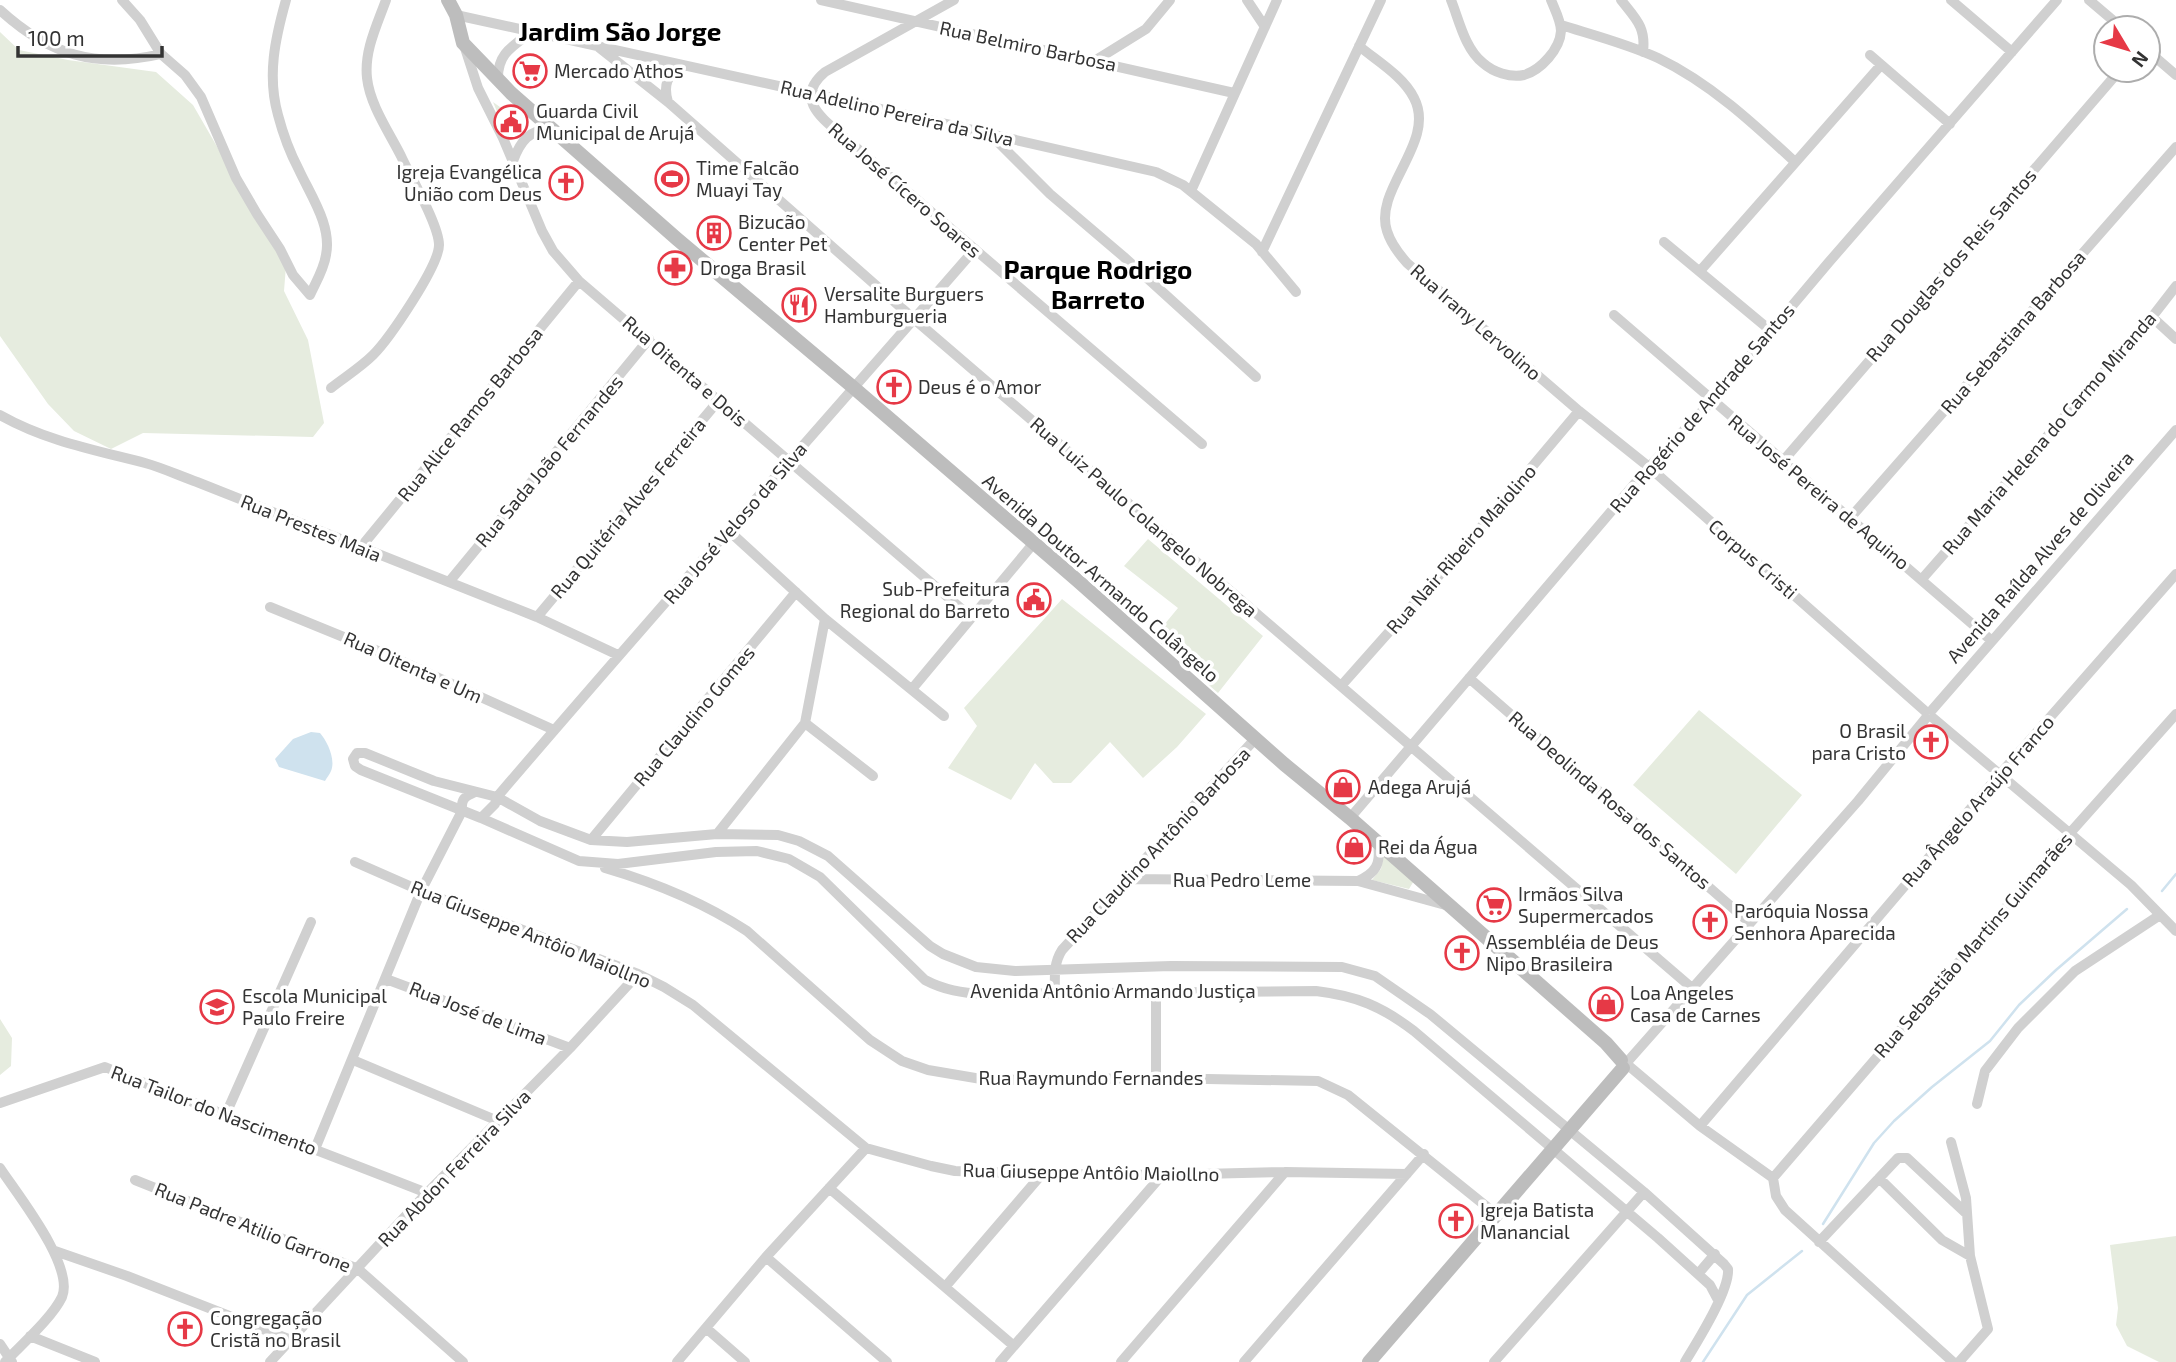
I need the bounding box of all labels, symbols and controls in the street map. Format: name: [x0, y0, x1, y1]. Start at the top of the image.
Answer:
scale bar: [18, 14, 161, 58]
north arrow: [2092, 14, 2162, 84]
district label: Jardim São Jorge: [519, 15, 721, 46]
street label: Rua Belmiro Barbosa: [938, 16, 1119, 75]
text: 100 m: [28, 25, 85, 50]
text: N: [2128, 47, 2154, 72]
supermarket icon: Mercado Athos: [511, 52, 549, 90]
place label: Mercado Athos: [554, 59, 684, 82]
street label: Rua Adelino Pereira da Silva: [778, 74, 1016, 151]
place label: Guarda Civil Municipal de Arujá: [536, 99, 694, 144]
public building icon: Guarda Civil Municipal de Arujá: [492, 103, 530, 141]
street label: Rua José Cícero Soares: [824, 117, 986, 262]
place label: Time Falcão Muayi Tay: [696, 156, 799, 201]
place label: Igreja Evangélica União com Deus: [397, 160, 542, 205]
sports icon: Time Falcão Muayi Tay: [653, 160, 691, 198]
church icon: Igreja Evangélica União com Deus: [547, 164, 585, 202]
street label: Rua Douglas dos Reis Santos: [1861, 164, 2041, 366]
place label: Bizucão Center Pet: [738, 210, 828, 255]
building icon: Bizucão Center Pet: [695, 214, 733, 252]
street label: Rua Sebastiana Barbosa: [1936, 245, 2090, 418]
pharmacy icon: Droga Brasil: [656, 249, 694, 287]
district label: Parque Rodrigo Barreto: [1004, 253, 1192, 314]
place label: Droga Brasil: [700, 256, 806, 279]
street label: Rua Irany Lervolino: [1406, 259, 1546, 385]
place label: Versalite Burguers Hamburgueria: [824, 282, 984, 327]
restaurant icon: Versalite Burguers Hamburgueria: [780, 286, 818, 324]
street label: Rua Rogério de Andrade Santos: [1605, 298, 1799, 517]
street label: Rua Maria Helena do Carmo Miranda: [1937, 307, 2160, 559]
street label: Rua Oitenta e Dois: [618, 310, 752, 431]
street label: Rua Alice Ramos Barbosa: [392, 322, 547, 505]
church icon: Deus é o Amor: [875, 368, 913, 406]
street label: Rua Sada João Fernandes: [470, 370, 627, 551]
place label: Deus é o Amor: [918, 375, 1042, 398]
street label: Rua José Pereira de Aquino: [1724, 409, 1914, 574]
street label: Rua Luiz Paulo Colangelo Nobrega: [1026, 412, 1263, 621]
street label: Rua Quitéria Alves Ferreira: [545, 413, 710, 603]
street label: Rua José Veloso da Silva: [658, 437, 811, 608]
street label: Avenida Raílda Alves de Oliveira: [1941, 446, 2138, 667]
street label: Rua Nair Ribeiro Maiolino: [1381, 459, 1540, 638]
street label: Avenida Doutor Armando Colângelo: [978, 469, 1224, 687]
street label: Rua Prestes Maia: [238, 489, 385, 566]
street label: Corpus Cristi: [1704, 514, 1802, 603]
place label: Sub-Prefeitura Regional do Barreto: [840, 577, 1010, 622]
public building icon: Sub-Prefeitura Regional do Barreto: [1015, 581, 1053, 619]
street label: Rua Oitenta e Um: [341, 626, 486, 707]
street label: Rua Claudino Gomes: [628, 641, 759, 790]
street label: Rua Deolinda Rosa dos Santos: [1505, 706, 1716, 894]
street label: Rua Ângelo Araújo Franco: [1897, 710, 2058, 891]
place label: O Brasil para Cristo: [1811, 719, 1906, 764]
church icon: O Brasil para Cristo: [1912, 723, 1950, 761]
street label: Rua Claudino Antônio Barbosa: [1061, 742, 1254, 947]
shop icon: Adega Arujá: [1324, 768, 1362, 806]
place label: Adega Arujá: [1368, 775, 1471, 798]
shop icon: Rei da Água: [1335, 828, 1373, 866]
street label: Rua Sebastião Martins Guimarães: [1869, 828, 2077, 1062]
place label: Rei da Água: [1378, 835, 1478, 858]
street label: Rua Pedro Leme: [1173, 868, 1311, 891]
street label: Rua Giuseppe Antôio Maiollno: [408, 875, 655, 992]
place label: Irmãos Silva Supermercados: [1518, 882, 1654, 927]
supermarket icon: Irmãos Silva Supermercados: [1475, 886, 1513, 924]
place label: Paróquia Nossa Senhora Aparecida: [1734, 899, 1896, 944]
church icon: Paróquia Nossa Senhora Aparecida: [1691, 903, 1729, 941]
place label: Assembléia de Deus Nipo Brasileira: [1486, 930, 1659, 975]
church icon: Assembléia de Deus Nipo Brasileira: [1443, 934, 1481, 972]
street label: Rua José de Lima: [406, 976, 550, 1049]
street label: Avenida Antônio Armando Justiça: [970, 979, 1256, 1003]
place label: Loa Angeles Casa de Carnes: [1630, 981, 1761, 1026]
place label: Escola Municipal Paulo Freire: [242, 984, 387, 1029]
shop icon: Loa Angeles Casa de Carnes: [1587, 985, 1625, 1023]
school or university icon: Escola Municipal Paulo Freire: [198, 988, 236, 1026]
street label: Rua Tailor do Nascimento: [108, 1060, 320, 1159]
street label: Rua Raymundo Fernandes: [979, 1066, 1203, 1089]
street label: Rua Abdon Ferreira Silva: [373, 1084, 535, 1251]
street label: Rua Giuseppe Antôio Maiollno: [962, 1158, 1220, 1185]
street label: Rua Padre Atilio Garrone: [152, 1177, 355, 1276]
place label: Igreja Batista Manancial: [1480, 1198, 1594, 1243]
church icon: Igreja Batista Manancial: [1437, 1202, 1475, 1240]
place label: Congregação Cristã no Brasil: [210, 1306, 341, 1351]
church icon: Congregação Cristã no Brasil: [166, 1310, 204, 1348]

